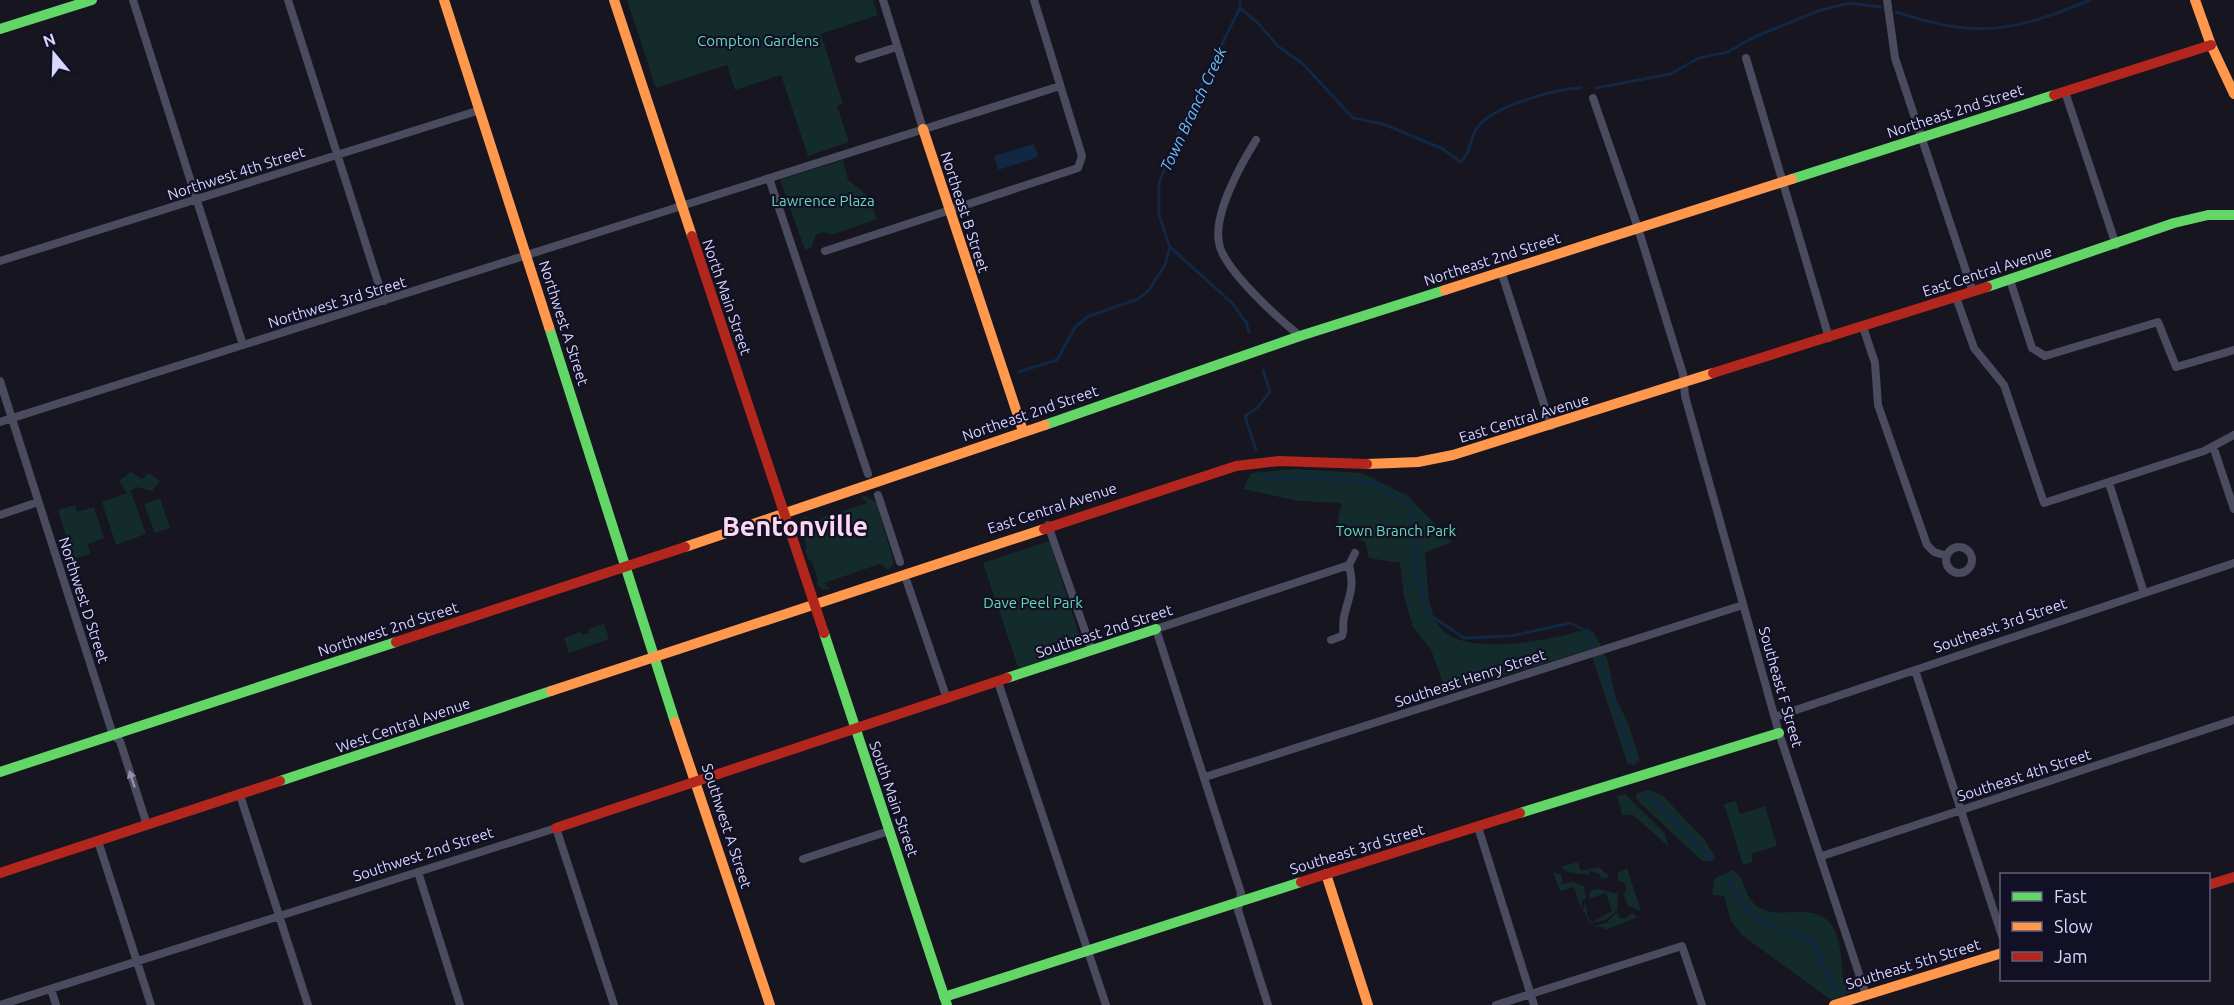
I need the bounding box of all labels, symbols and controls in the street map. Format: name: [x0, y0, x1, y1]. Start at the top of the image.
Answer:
north arrow: [24, 24, 84, 84]
text: N: [41, 29, 58, 50]
park label: Compton Gardens: [697, 32, 819, 49]
water label: Town Branch Creek: [1156, 43, 1230, 174]
street label: Northeast 2nd Street: [1885, 81, 2026, 141]
street label: Northwest 4th Street: [165, 143, 307, 203]
street label: Northeast B Street: [937, 149, 993, 275]
park label: Lawrence Plaza: [771, 192, 875, 209]
street label: Northeast 2nd Street: [1422, 229, 1563, 289]
street label: North Main Street: [699, 237, 755, 357]
street label: East Central Avenue: [1920, 242, 2054, 300]
street label: Northwest A Street: [536, 258, 592, 388]
street label: Northwest 3rd Street: [266, 273, 408, 331]
street label: Northeast 2nd Street: [960, 382, 1100, 444]
street label: East Central Avenue: [1457, 390, 1591, 446]
street label: East Central Avenue: [985, 479, 1119, 537]
district label: Bentonville: [722, 511, 868, 541]
park label: Town Branch Park: [1336, 522, 1457, 539]
street label: Northwest D Street: [56, 535, 112, 665]
park label: Dave Peel Park: [983, 594, 1083, 611]
street label: Southeast 3rd Street: [1931, 594, 2069, 656]
street label: Northwest 2nd Street: [316, 598, 460, 660]
street label: Southeast 2nd Street: [1034, 601, 1175, 661]
street label: Southeast F Street: [1756, 625, 1806, 749]
street label: Southeast Henry Street: [1393, 646, 1548, 710]
street label: West Central Avenue: [334, 694, 472, 756]
street label: South Main Street: [866, 739, 922, 859]
street label: Southeast 4th Street: [1955, 745, 2093, 805]
street label: Southwest A Street: [699, 761, 755, 891]
one-way arrow: [127, 770, 136, 788]
street label: Southeast 3rd Street: [1288, 820, 1426, 878]
street label: Southwest 2nd Street: [351, 823, 495, 885]
legend: [2000, 873, 2210, 981]
text: Fast: [2054, 886, 2087, 906]
text: Slow: [2054, 916, 2093, 936]
street label: Southeast 5th Street: [1844, 935, 1982, 993]
text: Jam: [2054, 946, 2088, 966]

